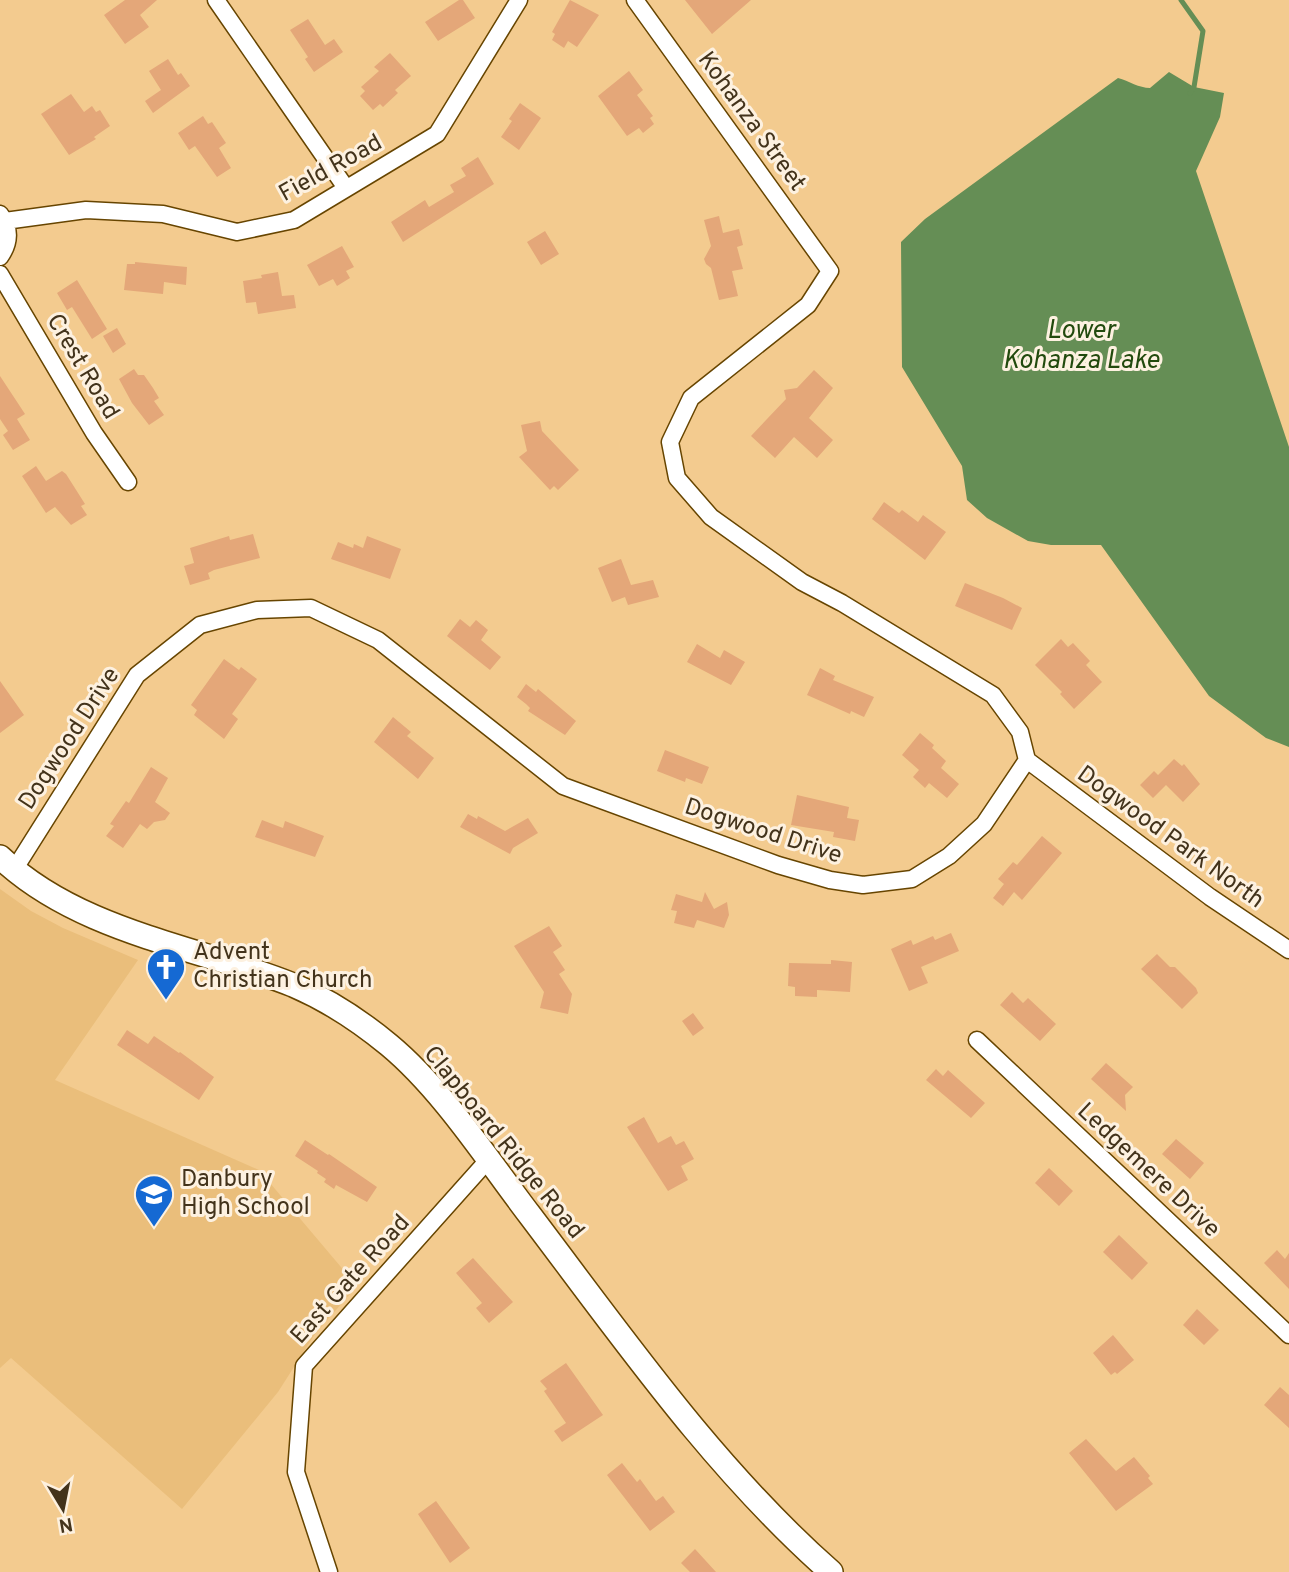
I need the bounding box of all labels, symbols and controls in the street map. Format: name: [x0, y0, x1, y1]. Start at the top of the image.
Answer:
street label: Kohanza Street: [690, 46, 812, 198]
street label: Field Road: [274, 128, 388, 210]
street label: Crest Road: [39, 309, 125, 425]
water label: Lower Kohanza Lake: [1003, 315, 1160, 378]
street label: Dogwood Drive: [13, 662, 127, 816]
street label: Dogwood Park North: [1070, 760, 1270, 916]
street label: Dogwood Drive: [680, 792, 846, 872]
place label: Advent Christian Church: [193, 938, 372, 996]
church icon: Advent Christian Church: [145, 946, 187, 1001]
street label: Clapboard Ridge Road: [416, 1040, 590, 1246]
street label: Ledgemere Drive: [1070, 1097, 1226, 1245]
place label: Danbury High School: [181, 1165, 310, 1223]
school or university icon: Danbury High School: [133, 1173, 175, 1228]
street label: East Gate Road: [285, 1209, 417, 1351]
north arrow: [28, 1474, 98, 1544]
text: N: [57, 1511, 74, 1537]

